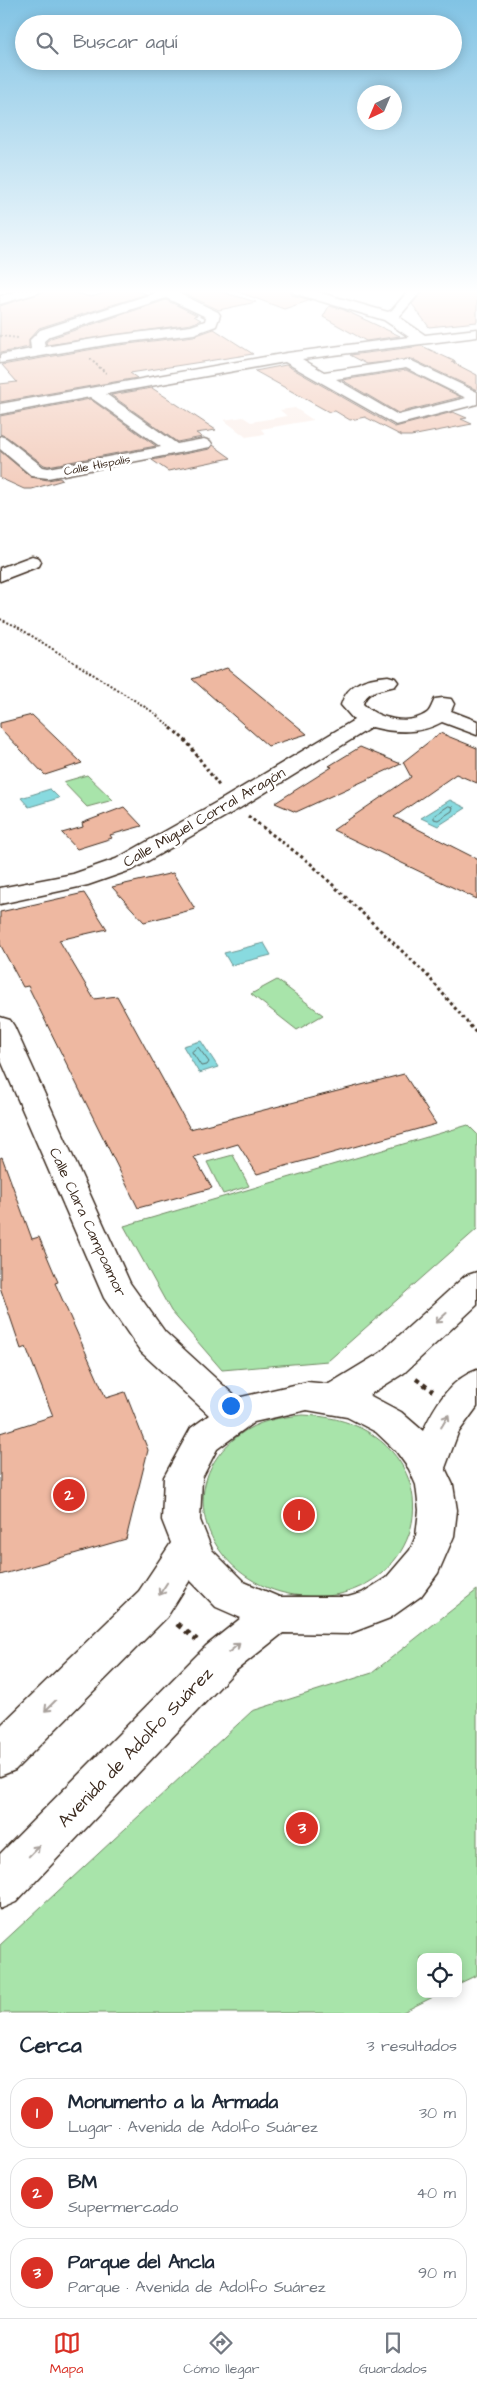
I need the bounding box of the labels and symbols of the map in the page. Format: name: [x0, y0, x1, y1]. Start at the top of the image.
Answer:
north arrow: [357, 85, 402, 130]
street label: Calle Hispalis: [62, 451, 132, 480]
street label: Calle Miguel Corral Aragón: [119, 762, 290, 873]
street label: Calle Clara Campoamor: [44, 1144, 131, 1300]
one-way arrow: [435, 1312, 447, 1324]
your location: [218, 1393, 244, 1419]
one-way arrow: [441, 1414, 451, 1428]
pin: 2: [53, 1476, 85, 1514]
pin: 1: [283, 1496, 315, 1534]
one-way arrow: [158, 1581, 168, 1595]
one-way arrow: [227, 1642, 240, 1653]
street label: Avenida de Adolfo Suárez: [52, 1662, 219, 1833]
one-way arrow: [45, 1699, 57, 1711]
pin: 3: [286, 1809, 318, 1847]
one-way arrow: [28, 1844, 40, 1857]

